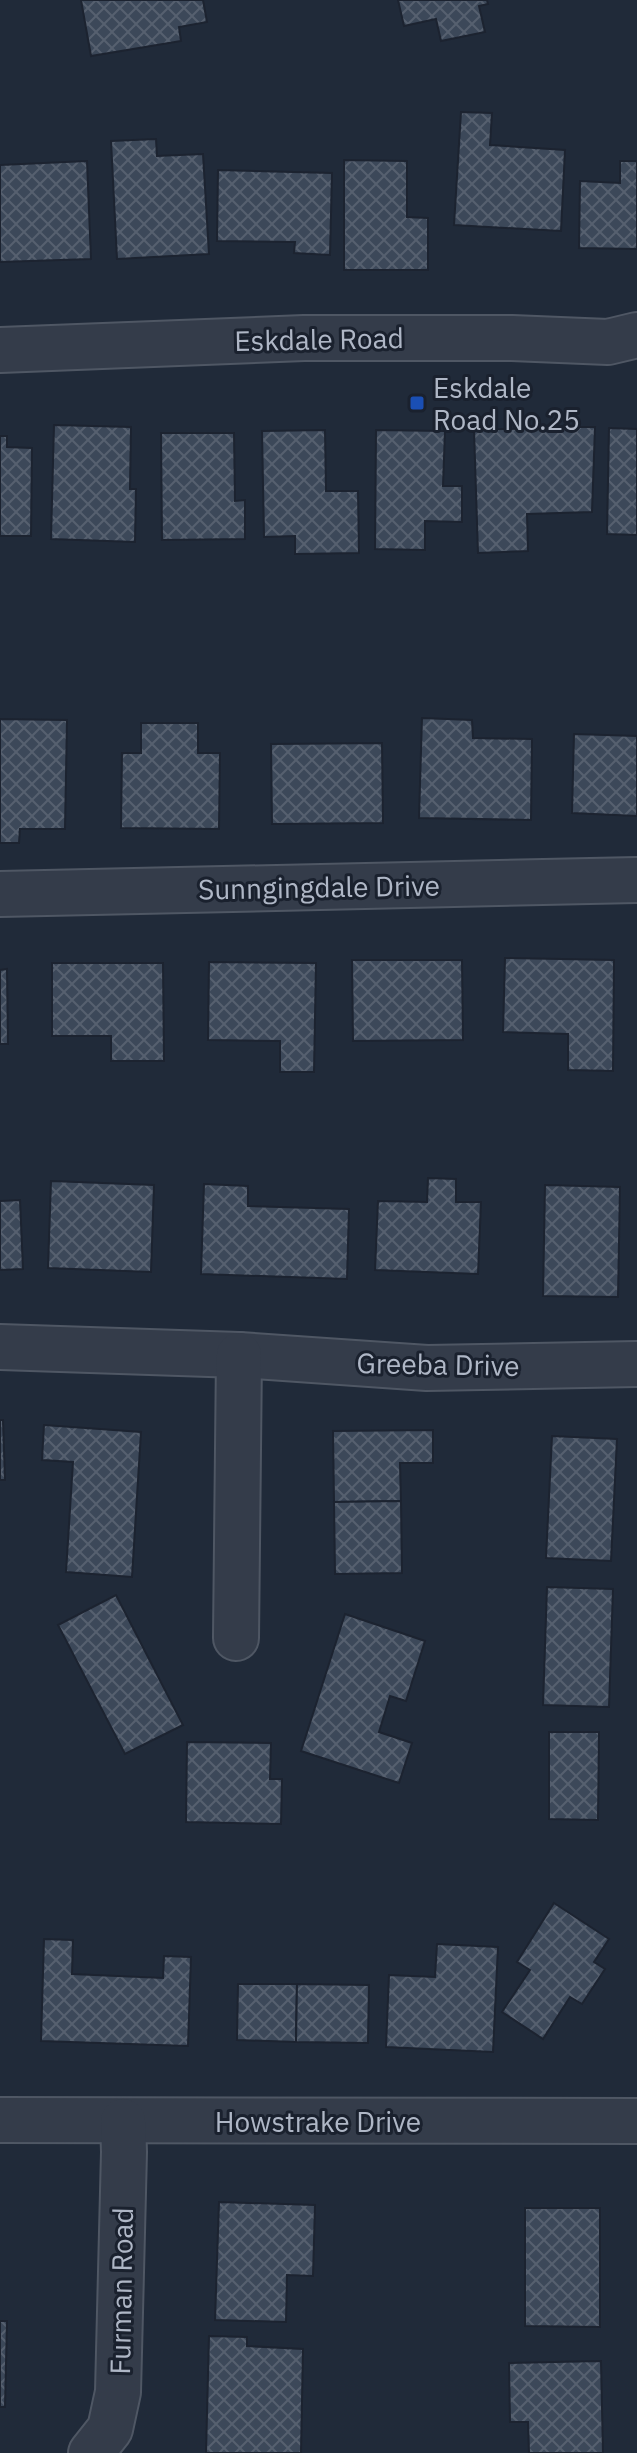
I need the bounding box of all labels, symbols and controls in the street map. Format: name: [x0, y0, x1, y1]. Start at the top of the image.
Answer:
street label: Eskdale Road: [234, 319, 404, 359]
place label: Eskdale Road No.25: [433, 369, 580, 438]
marker: Eskdale Road No.25: [408, 394, 426, 412]
street label: Sunngingdale Drive: [198, 866, 440, 908]
street label: Greeba Drive: [356, 1344, 520, 1384]
street label: Howstrake Drive: [215, 2103, 421, 2140]
street label: Furman Road: [101, 2207, 141, 2375]

